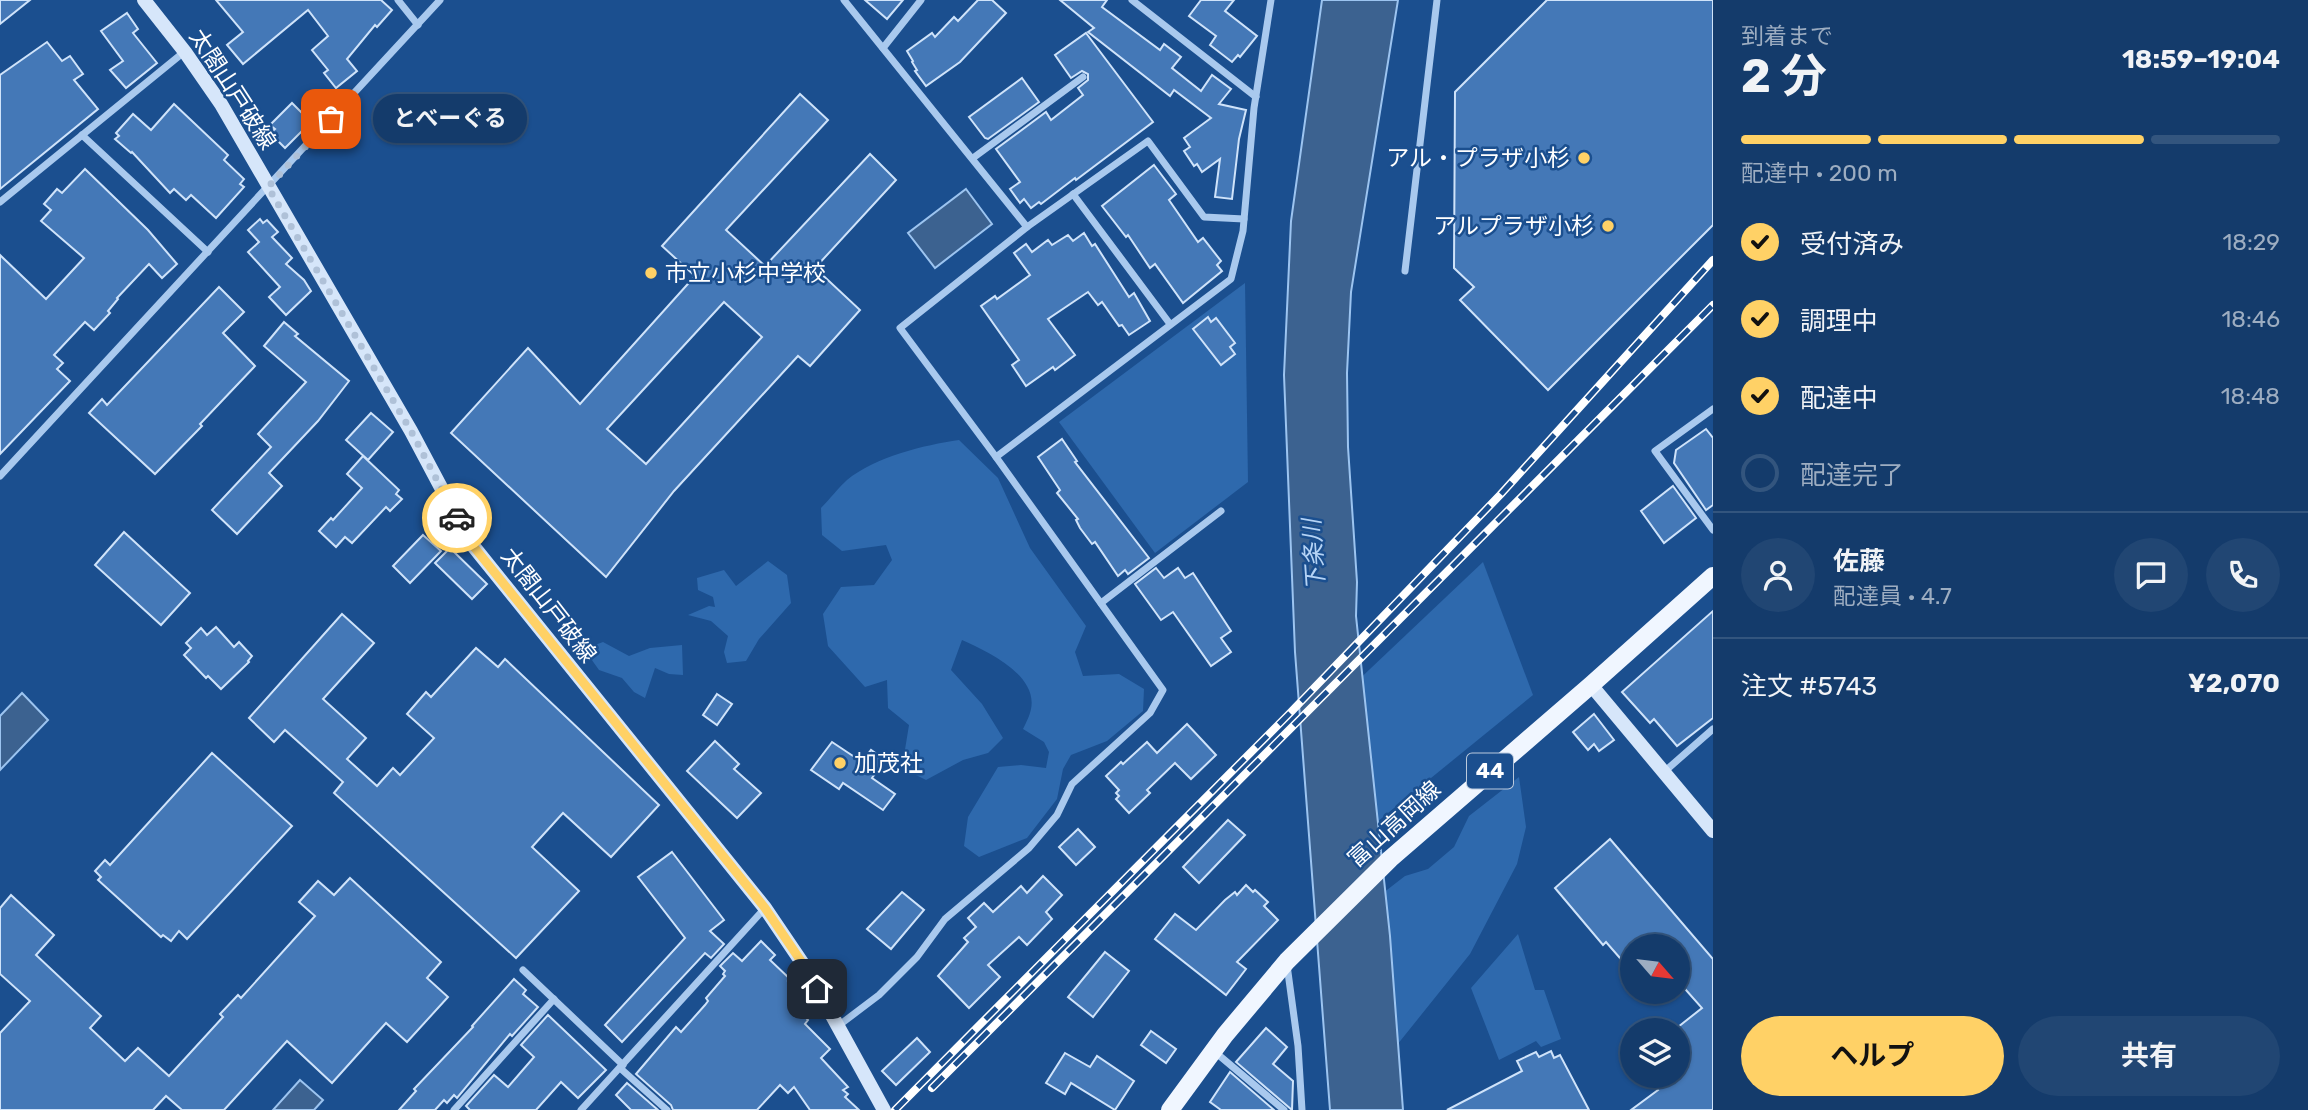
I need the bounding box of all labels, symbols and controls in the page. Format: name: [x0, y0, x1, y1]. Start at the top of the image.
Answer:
text: 到着まで: [1741, 22, 1833, 50]
street label: 太閤山戸破線: [184, 24, 282, 154]
text: 18:59–19:04: [2122, 44, 2280, 75]
text: 2 分: [1741, 49, 1827, 104]
pin: [301, 89, 361, 149]
callout: とべーぐる: [373, 94, 527, 144]
icon: bag: [312, 100, 350, 138]
text: とべーぐる: [393, 104, 507, 132]
place label: アル・プラザ小杉: [1386, 144, 1570, 172]
marker: アル・プラザ小杉: [1576, 150, 1592, 166]
text: 配達中 · 200 m: [1741, 159, 1898, 187]
place label: アルプラザ小杉: [1433, 212, 1594, 240]
marker: アルプラザ小杉: [1600, 218, 1616, 234]
icon: check: [1741, 223, 1779, 261]
text: 18:29: [2222, 228, 2280, 256]
text: 受付済み: [1800, 229, 1904, 260]
place label: 市立小杉中学校: [665, 259, 826, 287]
marker: 市立小杉中学校: [643, 265, 659, 281]
icon: check: [1741, 300, 1779, 338]
text: 18:46: [2221, 305, 2280, 333]
text: 調理中: [1800, 306, 1878, 337]
icon: check: [1741, 377, 1779, 415]
text: 18:48: [2221, 382, 2280, 410]
text: 配達中: [1800, 383, 1878, 414]
text: 配達完了: [1800, 460, 1904, 491]
courier: [422, 483, 492, 553]
icon: car: [438, 499, 476, 537]
water label: 下条川: [1297, 515, 1330, 592]
button: person: [1741, 538, 1815, 612]
button: chat: [2114, 538, 2188, 612]
button: phone: [2206, 538, 2280, 612]
street label: 太閤山戸破線: [495, 542, 603, 668]
text: 佐藤: [1833, 546, 1885, 577]
text: 配達員 · 4.7: [1833, 582, 1952, 610]
text: ¥2,070: [2188, 668, 2280, 699]
text: 注文 #5743: [1741, 671, 1877, 702]
place label: 加茂社: [854, 749, 923, 777]
road number: 44: [1467, 754, 1513, 788]
marker: 加茂社: [832, 755, 848, 771]
street label: 富山高岡線: [1342, 775, 1446, 873]
north arrow: [1620, 934, 1690, 1004]
map controls: [1620, 934, 1690, 1088]
pin: [787, 959, 847, 1019]
icon: home: [798, 970, 836, 1008]
button: ヘルプ: [1741, 1016, 2004, 1096]
button: 共有: [2018, 1016, 2280, 1096]
button: layers: [1620, 1018, 1690, 1088]

